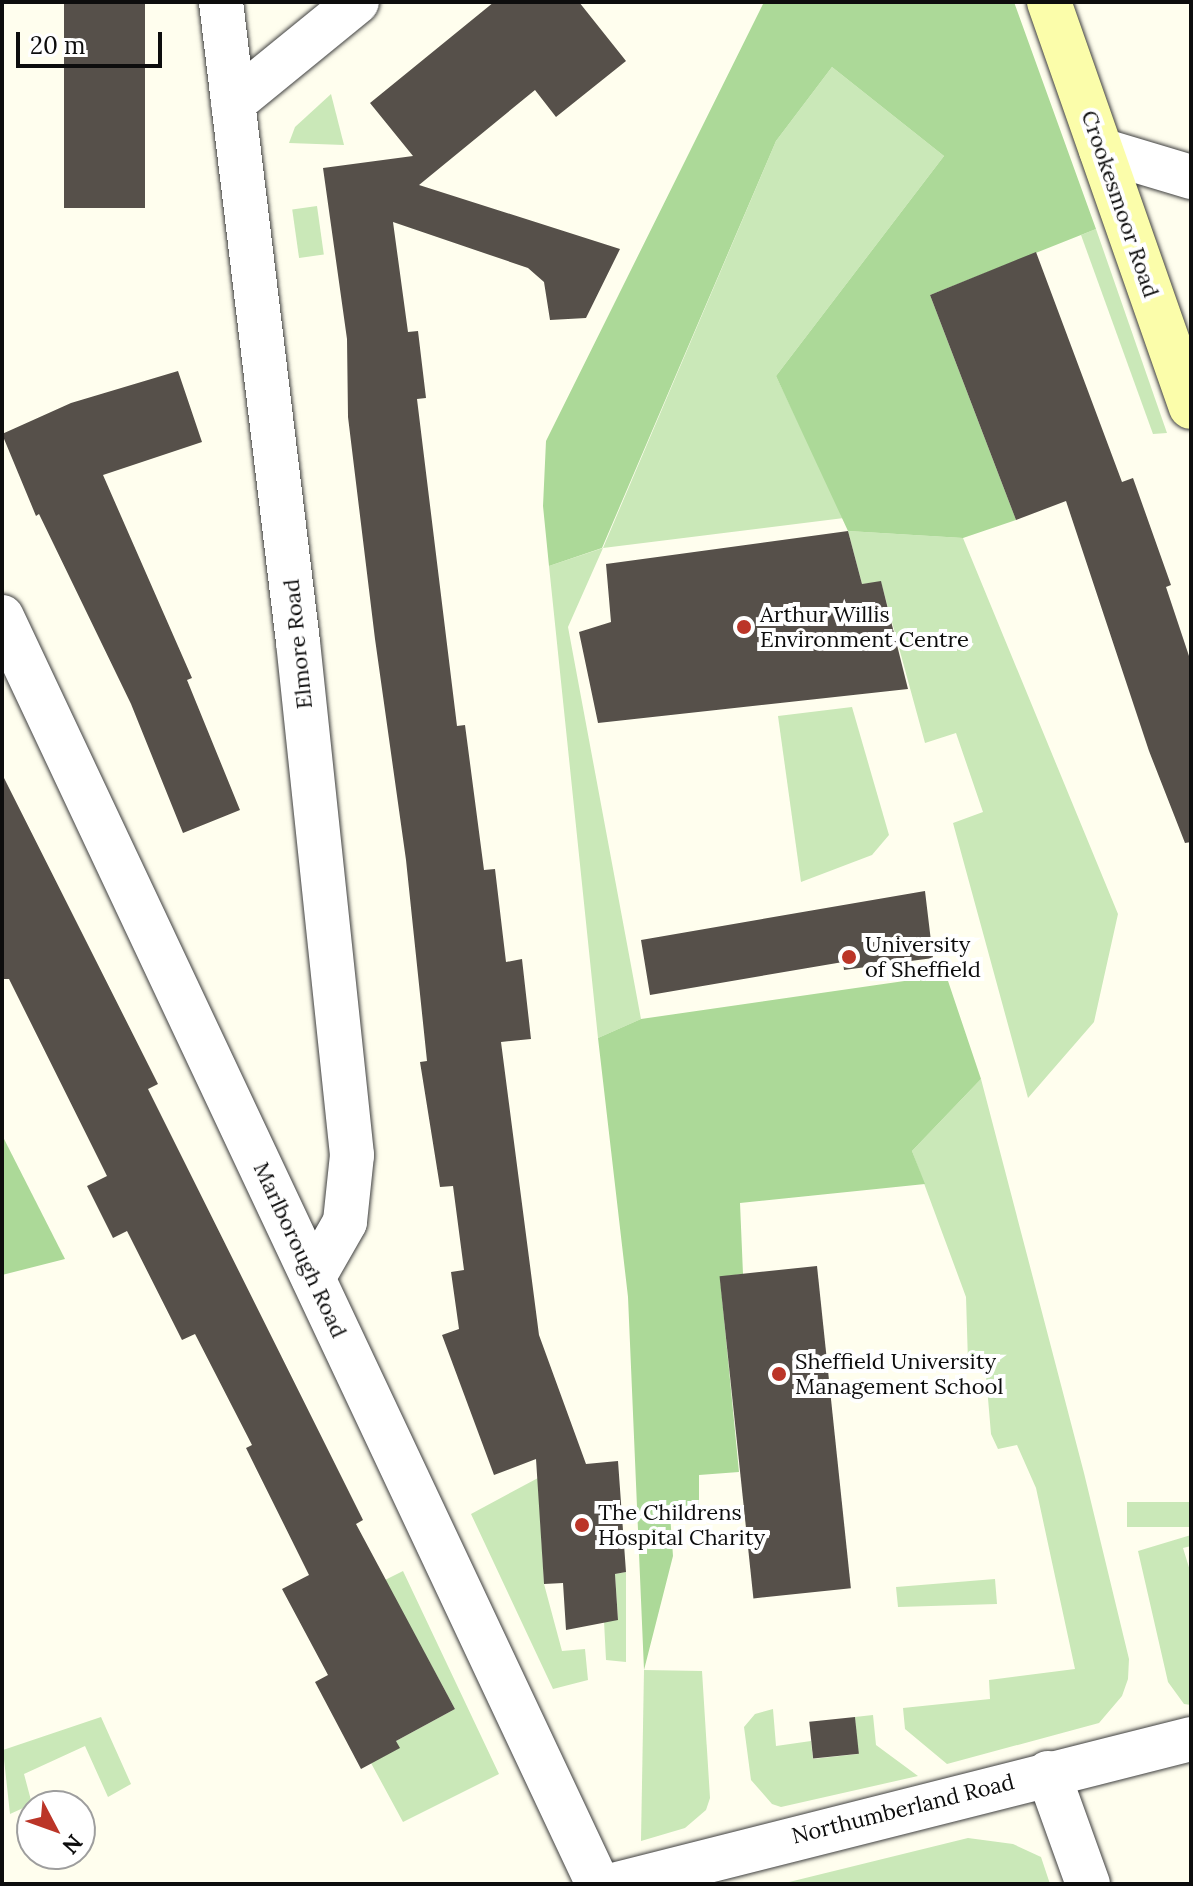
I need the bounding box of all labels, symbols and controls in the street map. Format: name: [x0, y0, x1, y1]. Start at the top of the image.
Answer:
scale bar: [20, 16, 166, 66]
text: 20 m: [30, 30, 86, 61]
street label: Crookesmoor Road: [1076, 107, 1164, 301]
street label: Elmore Road: [278, 578, 318, 710]
place label: Arthur Willis Environment Centre: [760, 601, 969, 652]
marker: Arthur Willis Environment Centre: [735, 618, 753, 636]
place label: University of Sheffield: [865, 931, 981, 982]
marker: University of Sheffield: [840, 948, 858, 966]
street label: Marlborough Road: [248, 1158, 352, 1342]
place label: Sheffield University Management School: [795, 1348, 1003, 1400]
marker: Sheffield University Management School: [770, 1365, 788, 1383]
place label: The Childrens Hospital Charity: [598, 1499, 765, 1550]
marker: The Childrens Hospital Charity: [573, 1516, 591, 1534]
street label: Northumberland Road: [789, 1769, 1017, 1849]
north arrow: [16, 1790, 96, 1870]
text: N: [56, 1829, 89, 1860]

